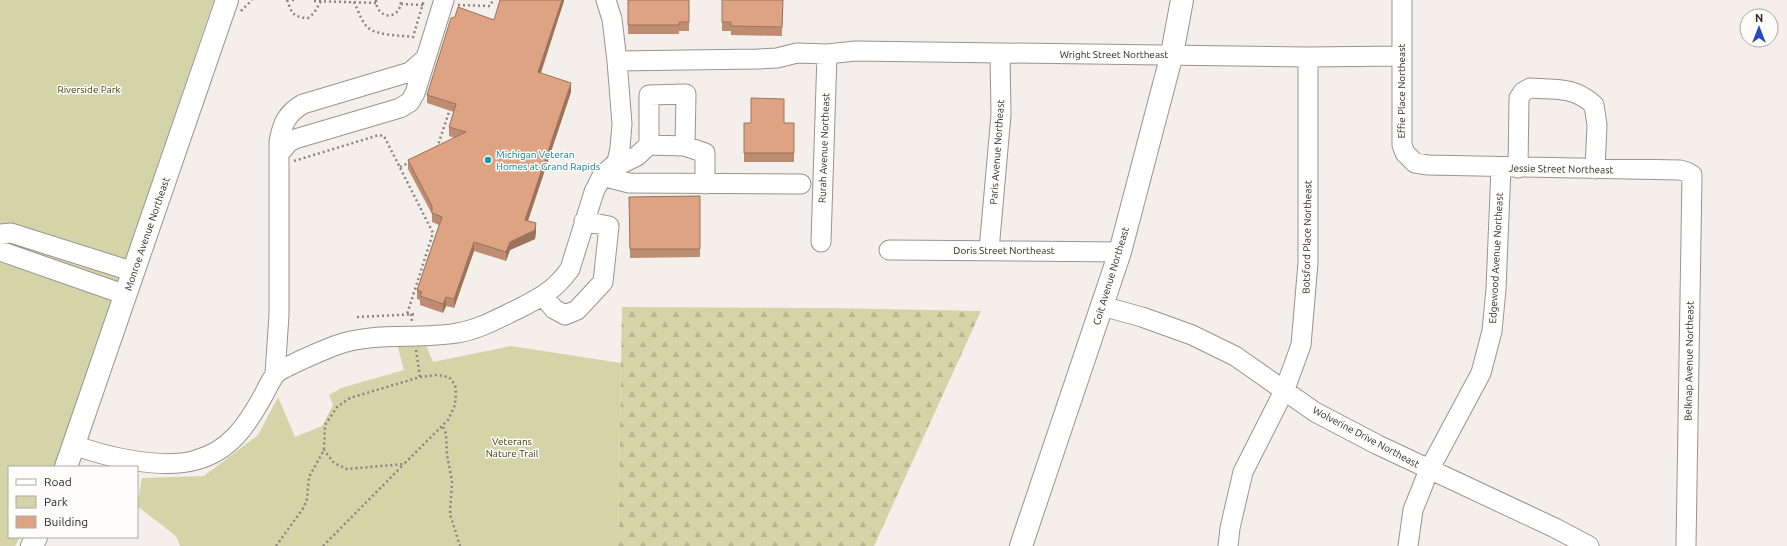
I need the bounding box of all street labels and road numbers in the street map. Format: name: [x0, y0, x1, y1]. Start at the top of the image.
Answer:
street label: Effie Place Northeast: [1396, 43, 1407, 139]
street label: Wright Street Northeast: [1060, 49, 1168, 60]
street label: Rurah Avenue Northeast: [817, 93, 831, 203]
street label: Paris Avenue Northeast: [988, 99, 1006, 205]
street label: Jessie Street Northeast: [1508, 163, 1614, 175]
street label: Monroe Avenue Northeast: [122, 176, 172, 292]
street label: Botsford Place Northeast: [1301, 180, 1313, 294]
street label: Edgewood Avenue Northeast: [1487, 192, 1505, 324]
street label: Coit Avenue Northeast: [1091, 226, 1131, 326]
street label: Doris Street Northeast: [953, 245, 1055, 256]
street label: Belknap Avenue Northeast: [1682, 301, 1696, 421]
street label: Wolverine Drive Northeast: [1311, 404, 1421, 470]

